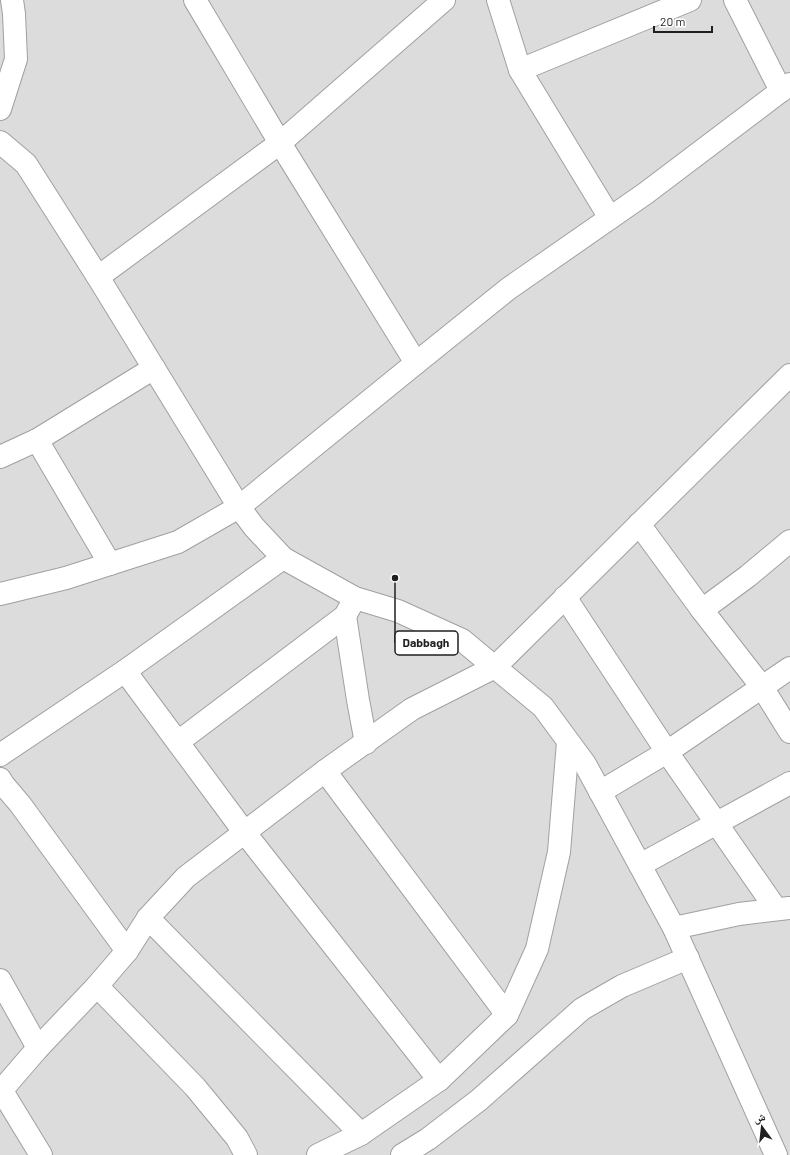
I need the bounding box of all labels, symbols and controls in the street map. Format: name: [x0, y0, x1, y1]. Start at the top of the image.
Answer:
scale bar: [654, 8, 712, 34]
text: 20 m: [660, 14, 686, 28]
callout: Dabbagh: [395, 631, 458, 655]
text: Dabbagh: [403, 635, 449, 649]
north arrow: [742, 1107, 782, 1147]
text: ش: [752, 1109, 767, 1127]

